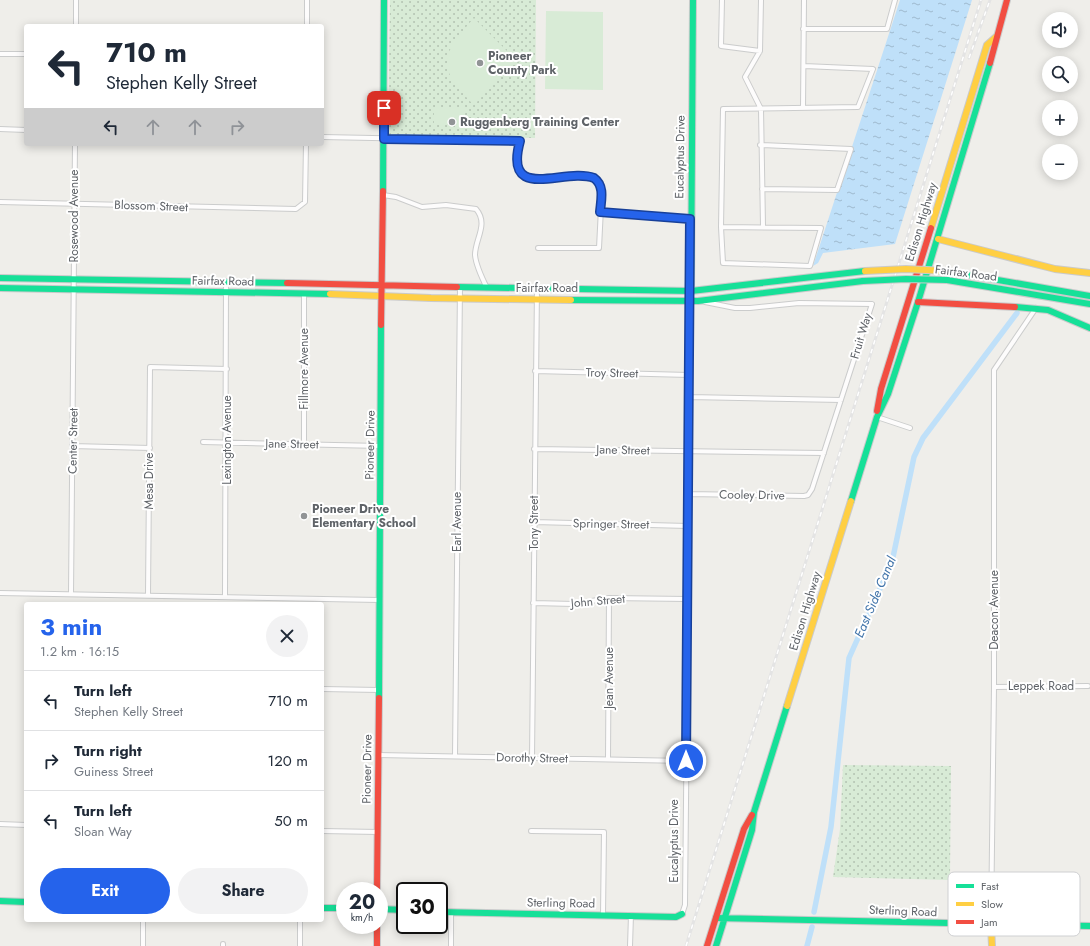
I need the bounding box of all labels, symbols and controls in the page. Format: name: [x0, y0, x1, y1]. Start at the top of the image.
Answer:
map controls: [1042, 12, 1078, 180]
button: sound: [1042, 12, 1078, 48]
text: 710 m: [106, 32, 187, 73]
icon: left: [40, 40, 92, 92]
place label: Pioneer County Park: [488, 47, 556, 79]
button: search: [1042, 56, 1078, 92]
marker: Pioneer County Park: [475, 58, 485, 68]
text: Stephen Kelly Street: [106, 70, 257, 96]
pin: [367, 91, 401, 125]
icon: arrive: [373, 97, 395, 119]
button: +: [1042, 100, 1078, 136]
place label: Ruggenberg Training Center: [460, 113, 619, 131]
street label: Eucalyptus Drive: [670, 115, 690, 199]
icon: left: [100, 116, 122, 138]
icon: ahead: [142, 116, 164, 138]
icon: ahead: [184, 116, 206, 138]
icon: right: [226, 116, 248, 138]
marker: Ruggenberg Training Center: [447, 117, 457, 127]
button: −: [1042, 144, 1078, 180]
street label: Rosewood Avenue: [65, 169, 83, 263]
street label: Edison Highway: [900, 180, 942, 264]
street label: Blossom Street: [114, 196, 188, 216]
street label: Fairfax Road: [934, 260, 998, 286]
street label: Fairfax Road: [192, 271, 254, 291]
street label: Fairfax Road: [516, 279, 578, 297]
street label: Fruit Way: [845, 310, 877, 361]
street label: Fillmore Avenue: [295, 328, 313, 410]
street label: Troy Street: [586, 364, 638, 382]
street label: Lexington Avenue: [218, 395, 236, 485]
street label: Center Street: [63, 408, 83, 474]
street label: Pioneer Drive: [360, 410, 380, 480]
street label: Jane Street: [263, 435, 319, 453]
street label: Jane Street: [594, 441, 650, 459]
street label: Mesa Drive: [140, 453, 158, 509]
street label: Cooley Drive: [719, 485, 785, 505]
street label: Earl Avenue: [448, 492, 466, 552]
street label: Tony Street: [525, 496, 543, 550]
place label: Pioneer Drive Elementary School: [312, 500, 416, 532]
marker: Pioneer Drive Elementary School: [299, 511, 309, 521]
street label: Springer Street: [573, 514, 649, 534]
water label: East Side Canal: [849, 552, 901, 641]
street label: Edison Highway: [784, 569, 826, 653]
street label: Deacon Avenue: [985, 570, 1003, 650]
street label: John Street: [568, 590, 626, 613]
text: 3 min: [40, 609, 102, 644]
button: close: [266, 615, 308, 657]
text: 1.2 km · 16:15: [40, 642, 119, 661]
street label: Jean Avenue: [600, 647, 618, 711]
street label: Leppek Road: [1008, 677, 1074, 695]
text: Turn left: [74, 680, 132, 702]
icon: left: [40, 690, 62, 712]
text: 710 m: [268, 690, 308, 712]
text: Stephen Kelly Street: [74, 702, 183, 721]
street label: Pioneer Drive: [357, 734, 377, 804]
text: Turn right: [74, 740, 142, 762]
position arrow: [665, 740, 707, 782]
street label: Dorothy Street: [496, 748, 568, 768]
icon: right: [40, 750, 62, 772]
text: 120 m: [268, 750, 308, 772]
text: Guiness Street: [74, 762, 153, 781]
street label: Eucalyptus Drive: [665, 799, 683, 883]
text: Turn left: [74, 800, 132, 822]
icon: left: [40, 810, 62, 832]
text: 50 m: [274, 810, 308, 832]
text: Sloan Way: [74, 822, 132, 841]
button: Exit: [40, 868, 170, 914]
button: Share: [178, 868, 308, 914]
legend: [948, 872, 1080, 936]
text: Fast: [981, 878, 999, 894]
speed limit sign: 30: [396, 882, 448, 934]
text: 20: [349, 888, 375, 917]
street label: Sterling Road: [527, 893, 595, 913]
text: Slow: [981, 896, 1003, 912]
street label: Sterling Road: [869, 901, 937, 921]
text: km/h: [351, 910, 373, 925]
text: Jam: [979, 914, 998, 930]

